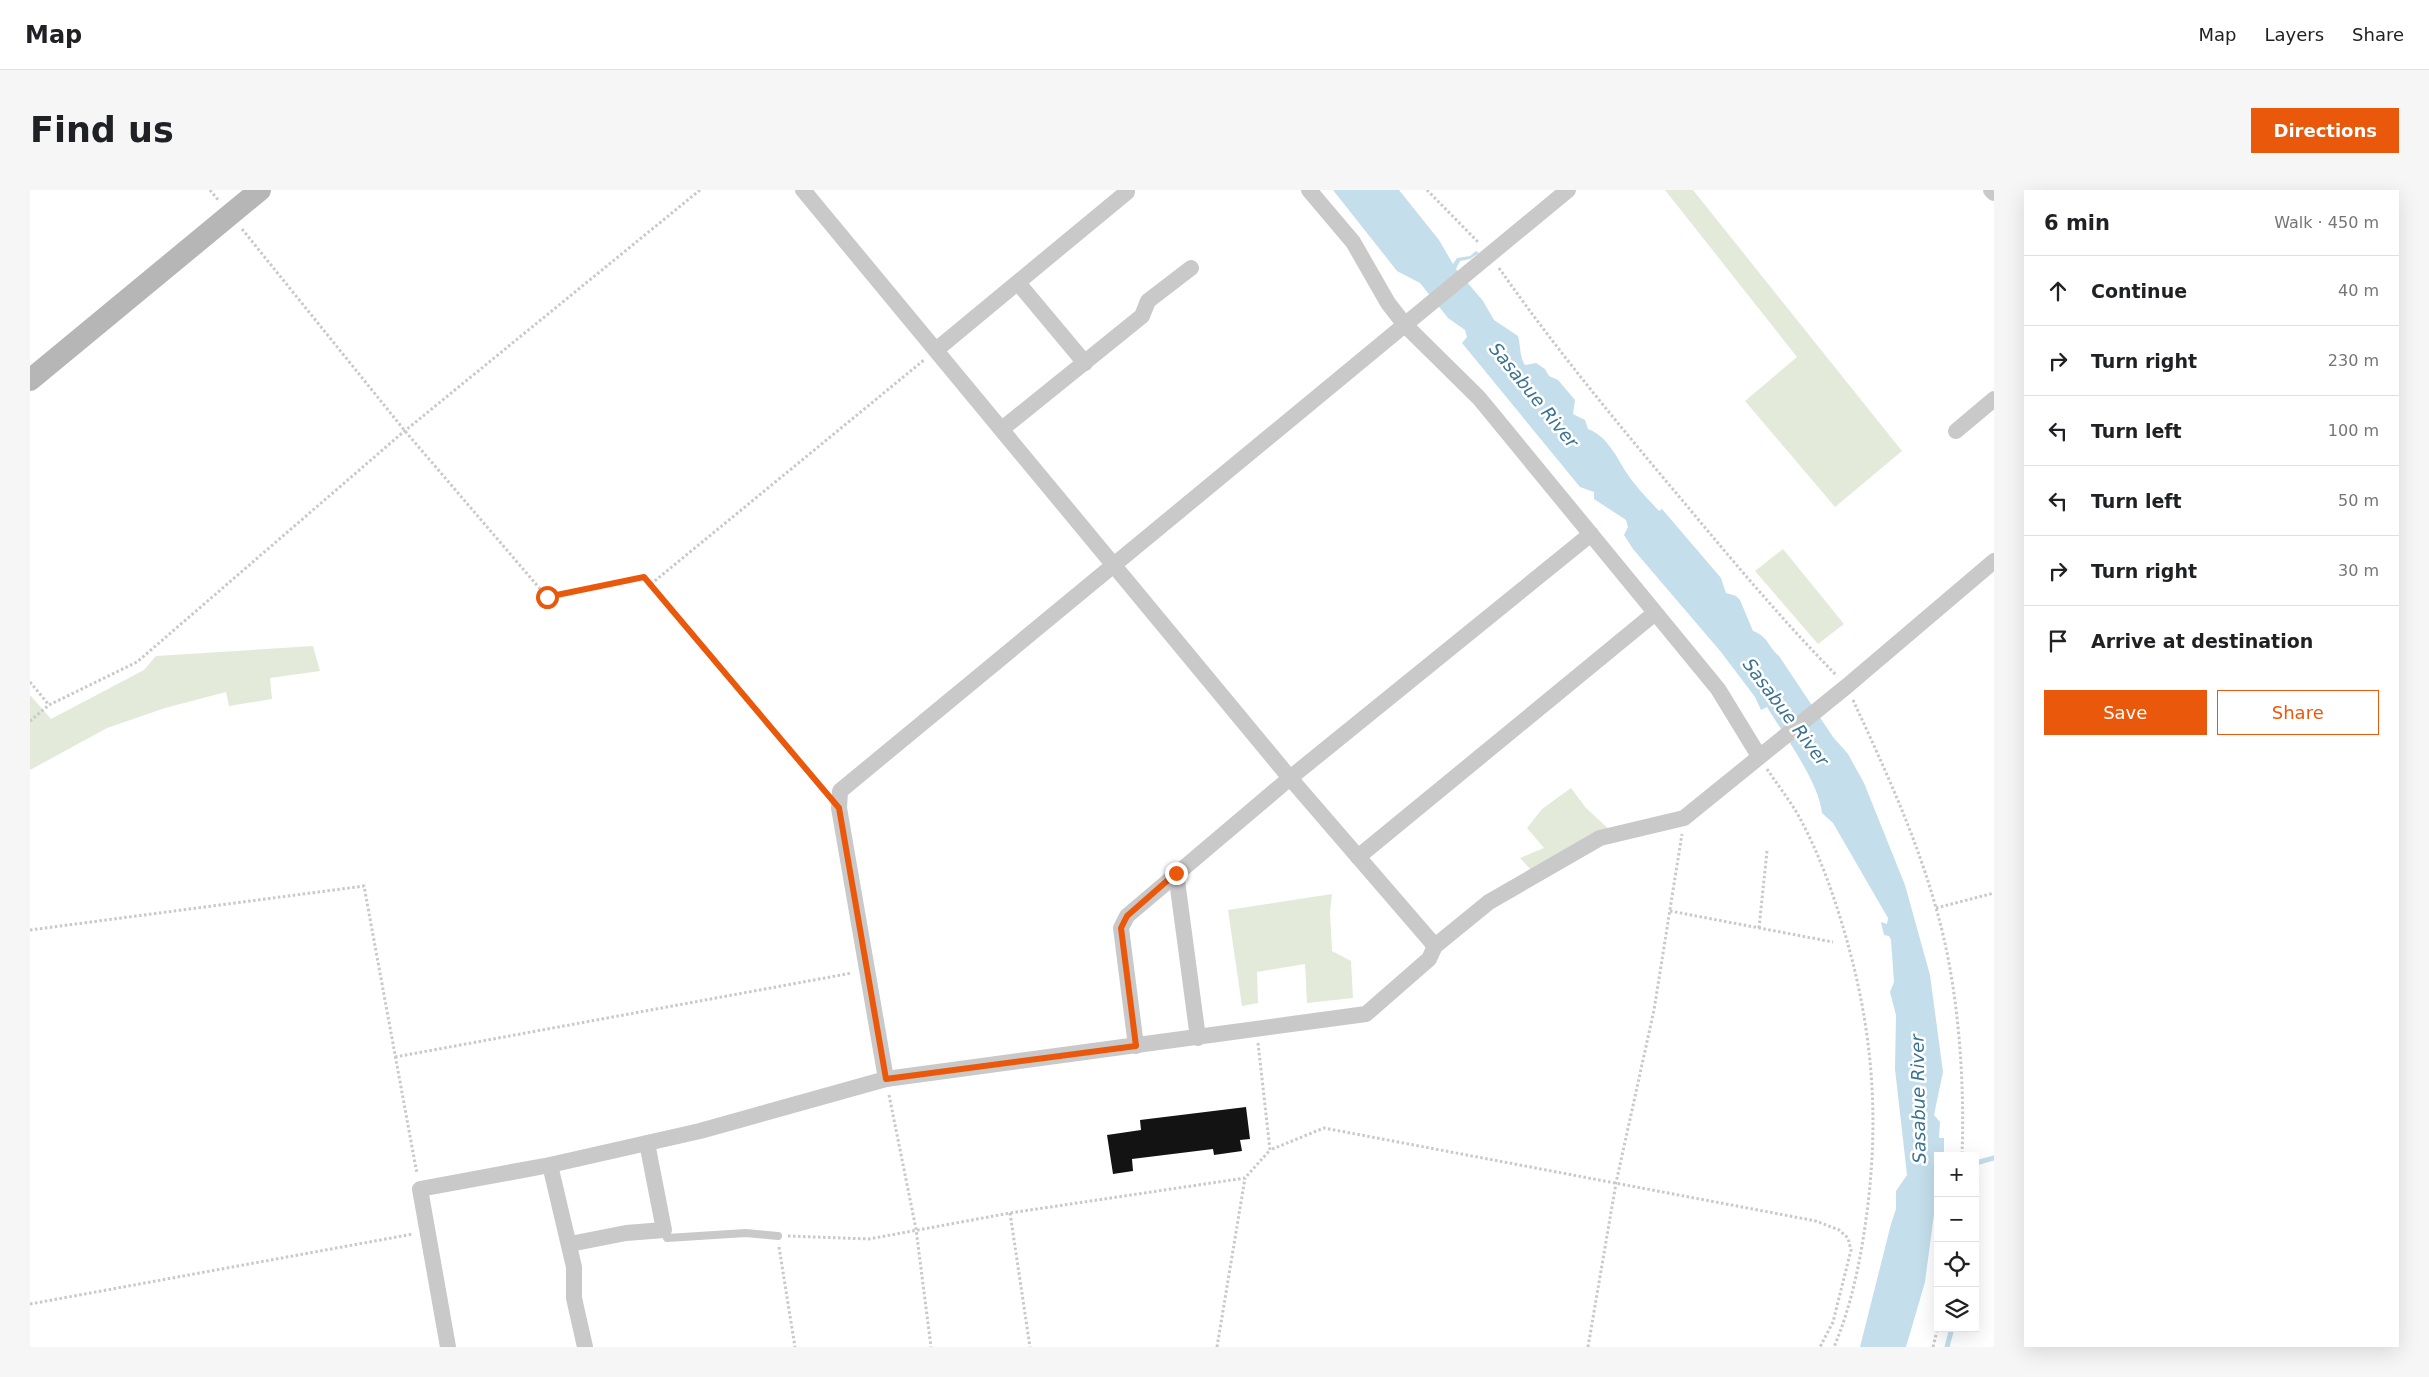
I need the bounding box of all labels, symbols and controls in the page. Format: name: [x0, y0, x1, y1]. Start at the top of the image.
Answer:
text: Map: [25, 21, 82, 49]
text: Map: [2198, 24, 2236, 45]
text: Layers: [2264, 24, 2324, 45]
text: Share: [2352, 24, 2404, 45]
button: Directions: [2251, 108, 2399, 153]
text: Find us: [30, 110, 174, 150]
text: 6 min: [2044, 211, 2110, 235]
text: Walk · 450 m: [2274, 213, 2379, 232]
icon: ahead: [2044, 277, 2072, 305]
text: Continue: [2091, 280, 2187, 302]
text: 40 m: [2338, 281, 2379, 300]
water label: Sasabue River: [1485, 338, 1584, 453]
icon: right: [2044, 347, 2072, 375]
text: Turn right: [2091, 350, 2197, 372]
text: 230 m: [2328, 351, 2379, 370]
icon: left: [2044, 417, 2072, 445]
text: Turn left: [2091, 420, 2182, 442]
text: 100 m: [2328, 421, 2379, 440]
icon: left: [2044, 487, 2072, 515]
text: Turn left: [2091, 490, 2182, 512]
text: 50 m: [2338, 491, 2379, 510]
icon: right: [2044, 557, 2072, 585]
text: Turn right: [2091, 560, 2197, 582]
text: 30 m: [2338, 561, 2379, 580]
route start: [536, 586, 559, 609]
icon: arrive: [2044, 627, 2072, 655]
text: Arrive at destination: [2091, 630, 2313, 652]
water label: Sasabue River: [1739, 654, 1834, 771]
button: Save: [2044, 690, 2207, 735]
button: Share: [2217, 690, 2379, 735]
route end: [1165, 862, 1188, 885]
water label: Sasabue River: [1906, 1033, 1930, 1164]
map controls: [1934, 1152, 1979, 1332]
button: +: [1934, 1152, 1979, 1197]
button: −: [1934, 1197, 1979, 1242]
button: locate: [1934, 1242, 1979, 1287]
button: layers: [1934, 1287, 1979, 1332]

